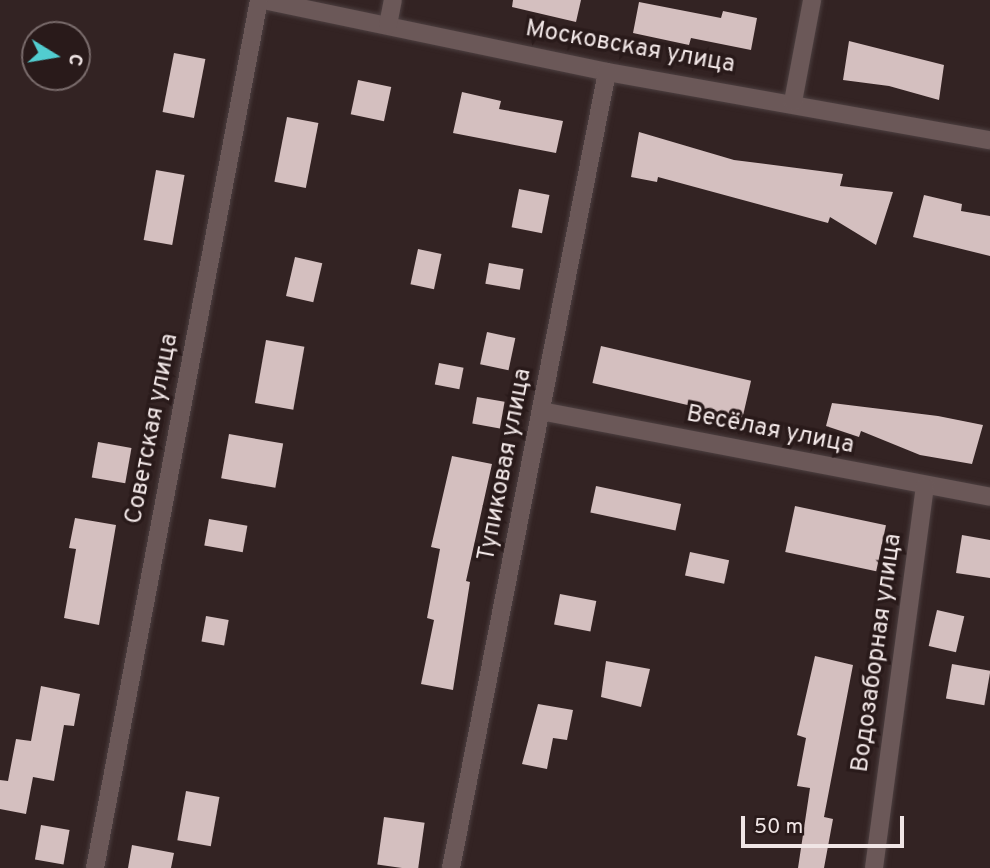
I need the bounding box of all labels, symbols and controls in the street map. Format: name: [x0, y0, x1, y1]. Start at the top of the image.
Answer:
street label: Московская улица: [523, 15, 737, 81]
north arrow: [21, 21, 91, 91]
text: С: [62, 51, 88, 68]
street label: Советская улица: [120, 331, 186, 527]
street label: Тупиковая улица: [473, 366, 539, 564]
street label: Весёлая улица: [684, 401, 856, 461]
street label: Водозаборная улица: [847, 532, 909, 774]
scale bar: [745, 802, 908, 846]
text: 50 m: [754, 814, 803, 841]

